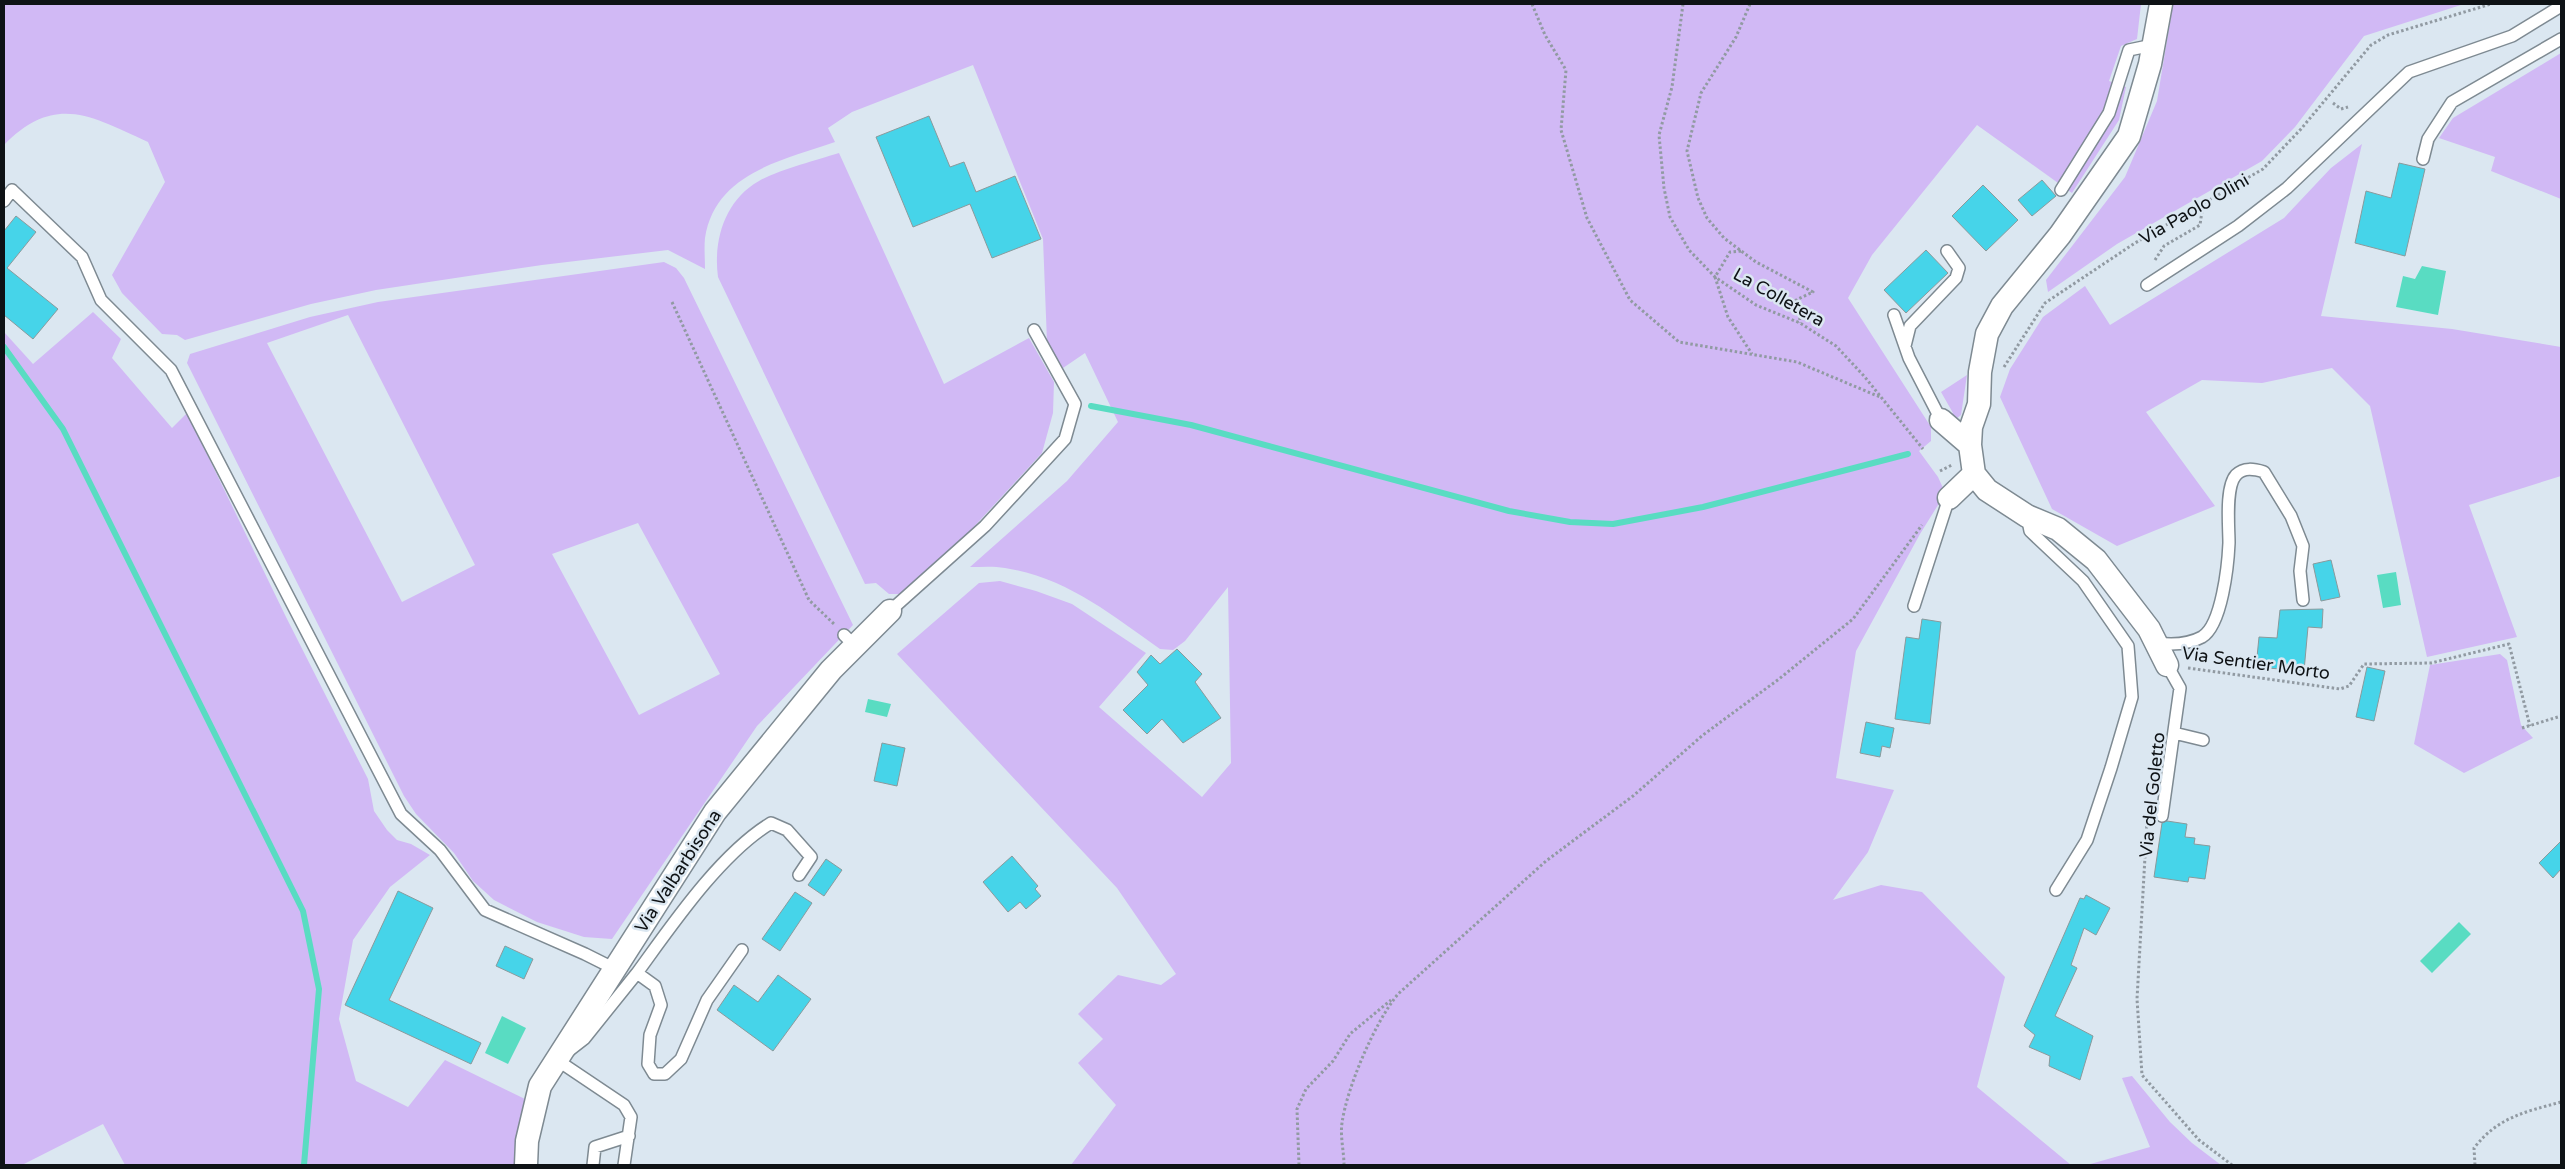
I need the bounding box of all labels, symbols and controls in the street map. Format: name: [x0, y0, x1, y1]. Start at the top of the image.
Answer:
street label: Via Paolo Olini: [2135, 169, 2253, 249]
street label: La Colletera: [1729, 263, 1829, 331]
street label: Via Sentier Morto: [2180, 642, 2332, 684]
street label: Via del Goletto: [2134, 731, 2170, 859]
street label: Via Valbarbisona: [630, 805, 726, 937]

